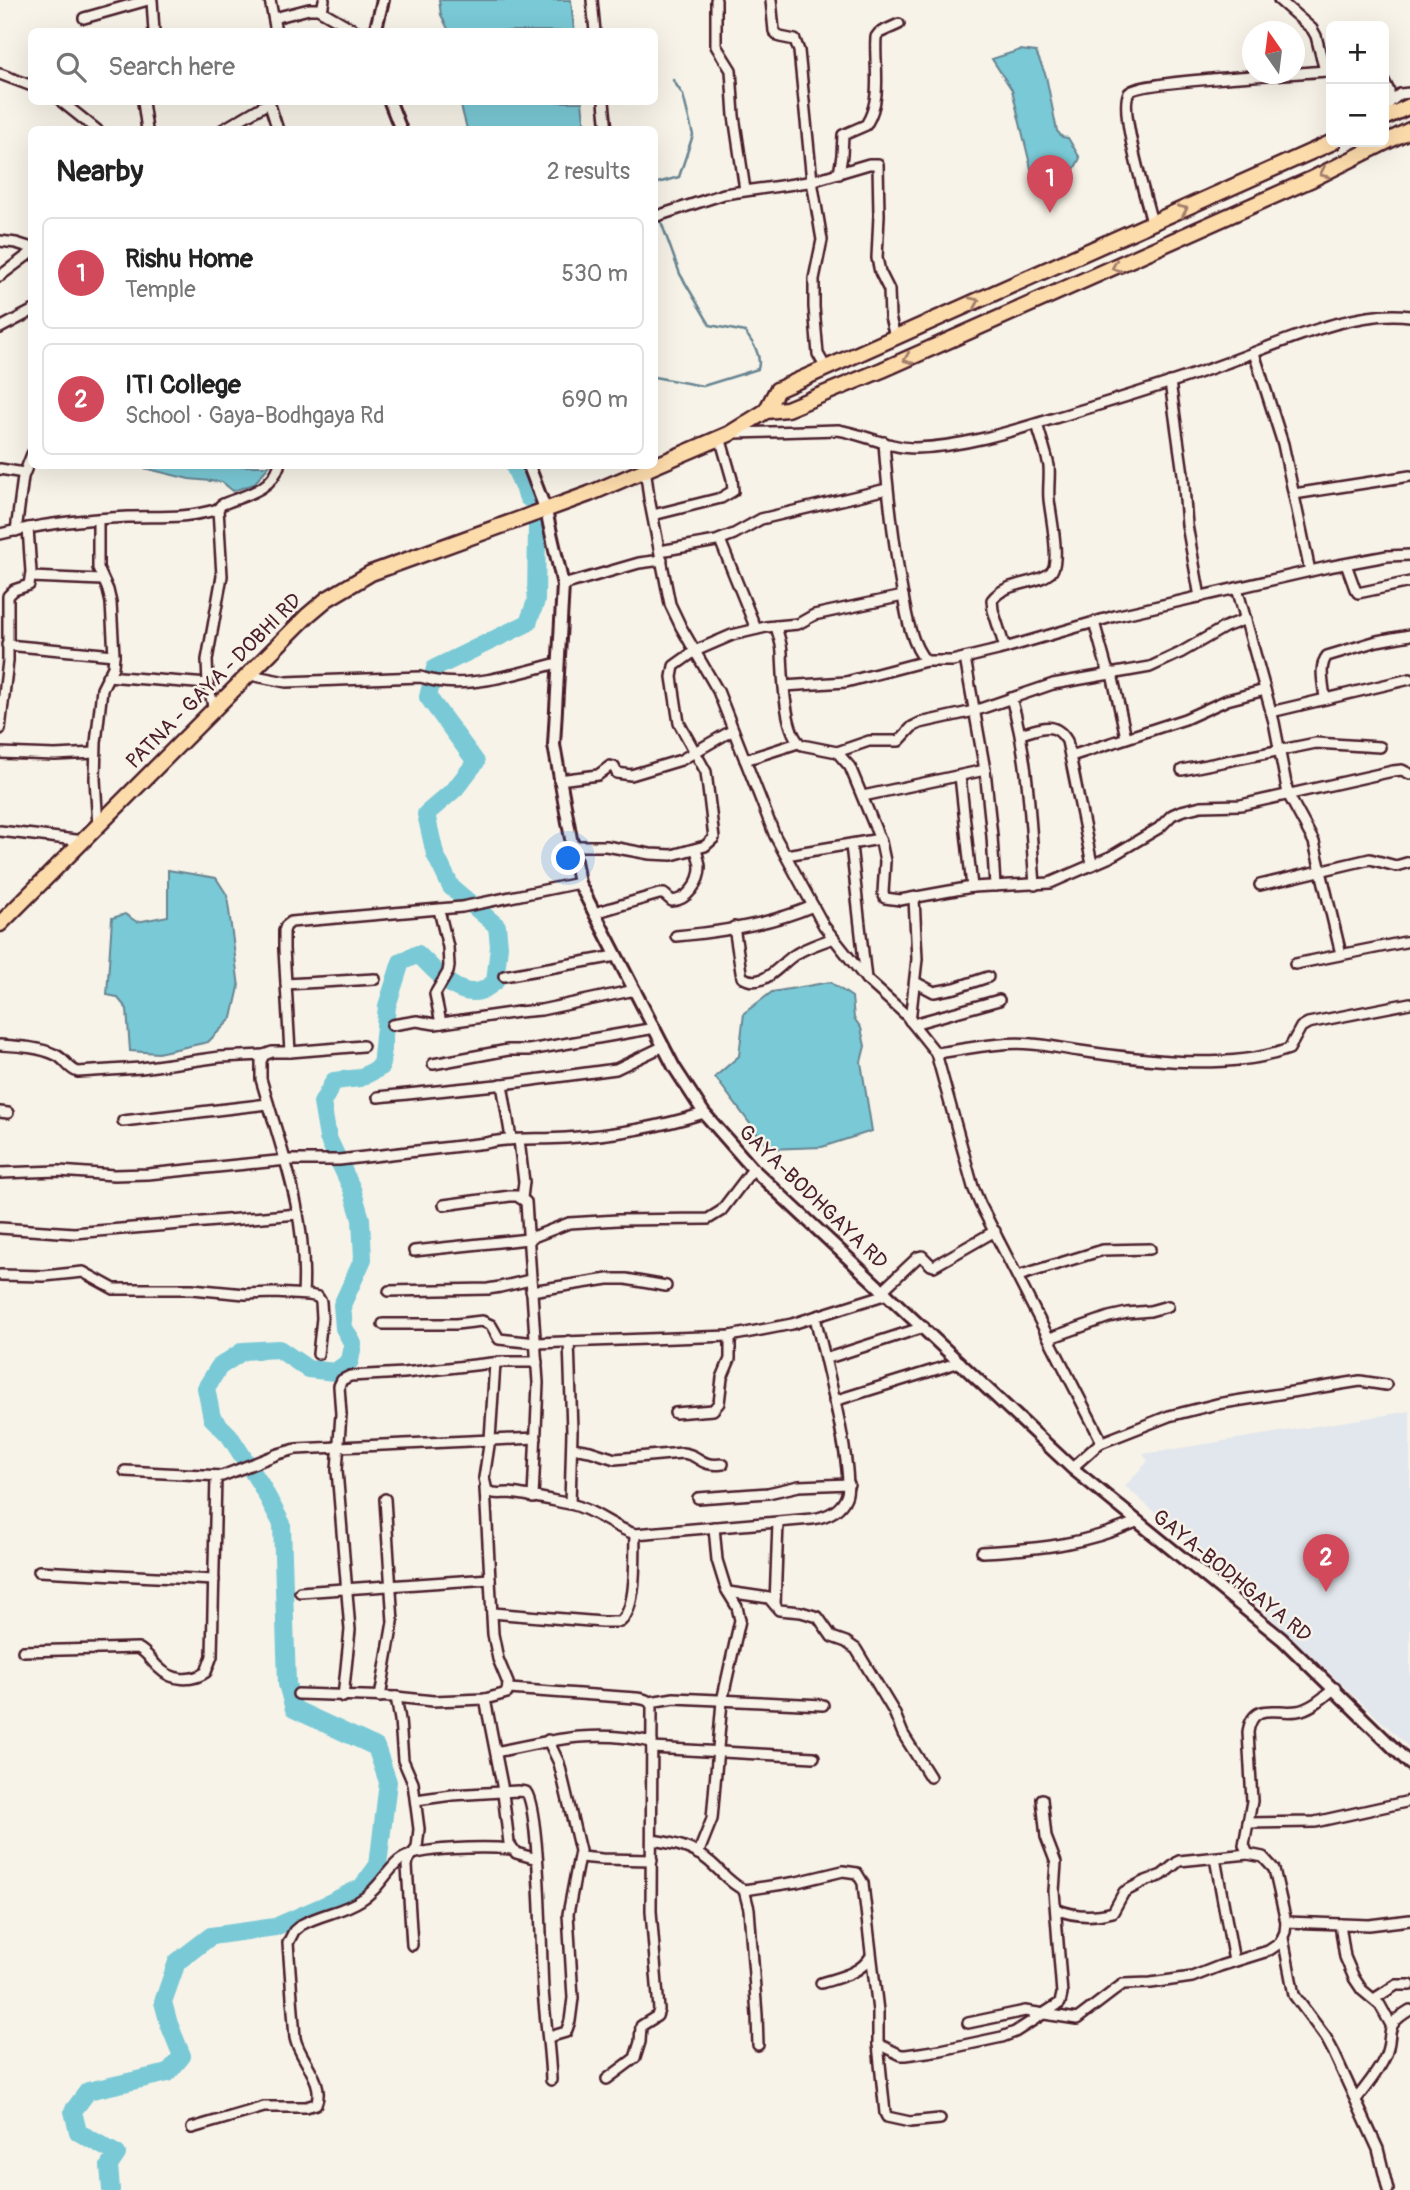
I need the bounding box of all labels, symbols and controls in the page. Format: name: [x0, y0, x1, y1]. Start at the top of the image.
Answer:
north arrow: [1242, 21, 1305, 84]
map controls: [1326, 21, 1389, 147]
button: +: [1326, 21, 1389, 84]
search box: [28, 28, 658, 105]
icon: search: [52, 48, 90, 86]
text: Search here: [108, 51, 235, 83]
button: −: [1326, 84, 1389, 147]
text: Nearby: [56, 153, 143, 190]
pin: 1: [1027, 155, 1073, 213]
text: 2 results: [547, 157, 630, 186]
one-way arrow: [1319, 165, 1331, 179]
one-way arrow: [1175, 204, 1188, 218]
text: Rishu Home: [125, 243, 253, 275]
text: 1: [77, 259, 86, 288]
text: 530 m: [562, 259, 628, 288]
one-way arrow: [1111, 259, 1123, 273]
text: Temple: [125, 275, 196, 304]
one-way arrow: [967, 296, 980, 310]
one-way arrow: [903, 350, 915, 364]
text: ITI College: [125, 369, 241, 401]
text: 2: [75, 385, 87, 414]
text: 690 m: [562, 385, 628, 414]
text: School · Gaya-Bodhgaya Rd: [125, 401, 385, 430]
street label: PATNA - GAYA - DOBHI RD: [120, 587, 308, 775]
your location: [551, 841, 585, 875]
street label: GAYA-BODHGAYA RD: [733, 1119, 893, 1275]
street label: GAYA-BODHGAYA RD: [1147, 1503, 1317, 1649]
pin: 2: [1303, 1534, 1349, 1592]

